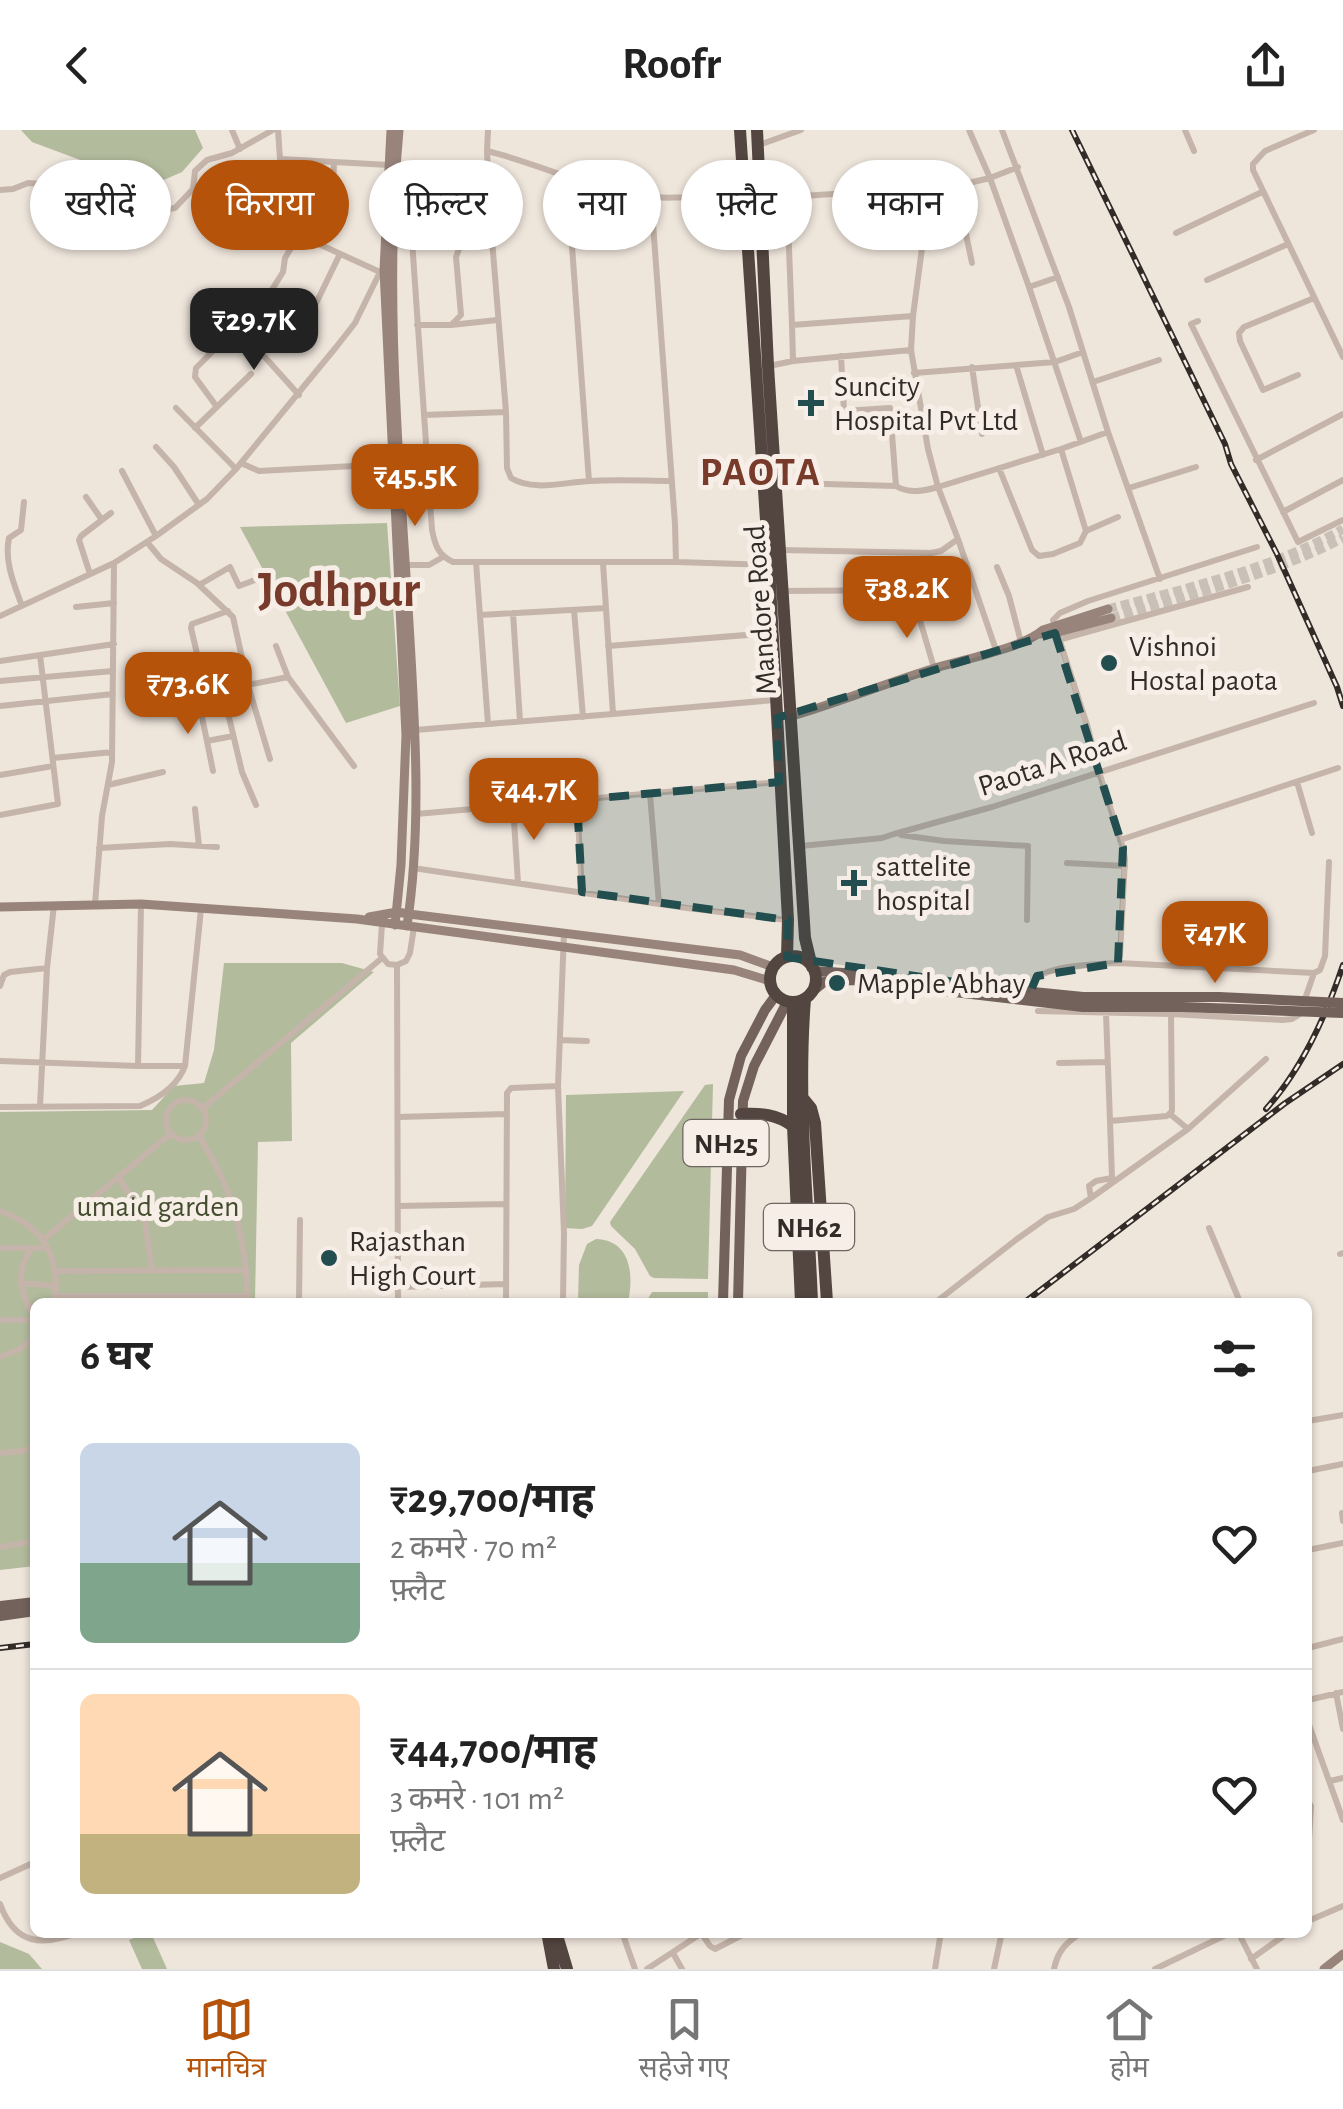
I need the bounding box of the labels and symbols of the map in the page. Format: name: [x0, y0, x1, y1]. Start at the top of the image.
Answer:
pin: ₹29.7K: [173, 288, 335, 373]
place label: Suncity Hospital Pvt Ltd: [834, 372, 1018, 436]
marker: Suncity Hospital Pvt Ltd: [798, 390, 824, 416]
pin: ₹45.5K: [334, 444, 496, 529]
district label: PAOTA: [700, 453, 822, 493]
street label: Mandore Road: [740, 524, 782, 696]
pin: ₹38.2K: [826, 556, 988, 641]
district label: Jodhpur: [258, 566, 421, 616]
place label: Vishnoi Hostal paota: [1129, 632, 1278, 696]
pin: ₹73.6K: [107, 652, 269, 737]
marker: Vishnoi Hostal paota: [1098, 652, 1120, 674]
street label: Paota A Road: [975, 726, 1130, 802]
pin: ₹44.7K: [453, 758, 615, 843]
place label: sattelite hospital: [876, 852, 971, 916]
marker: sattelite hospital: [841, 870, 867, 896]
pin: ₹47K: [1156, 901, 1274, 986]
place label: Mapple Abhay: [857, 969, 1026, 999]
marker: Mapple Abhay: [826, 972, 848, 994]
road number: NH25: [684, 1120, 768, 1166]
park label: umaid garden: [77, 1192, 239, 1222]
road number: NH62: [764, 1204, 854, 1250]
place label: Rajasthan High Court: [349, 1227, 476, 1291]
marker: Rajasthan High Court: [318, 1247, 340, 1269]

